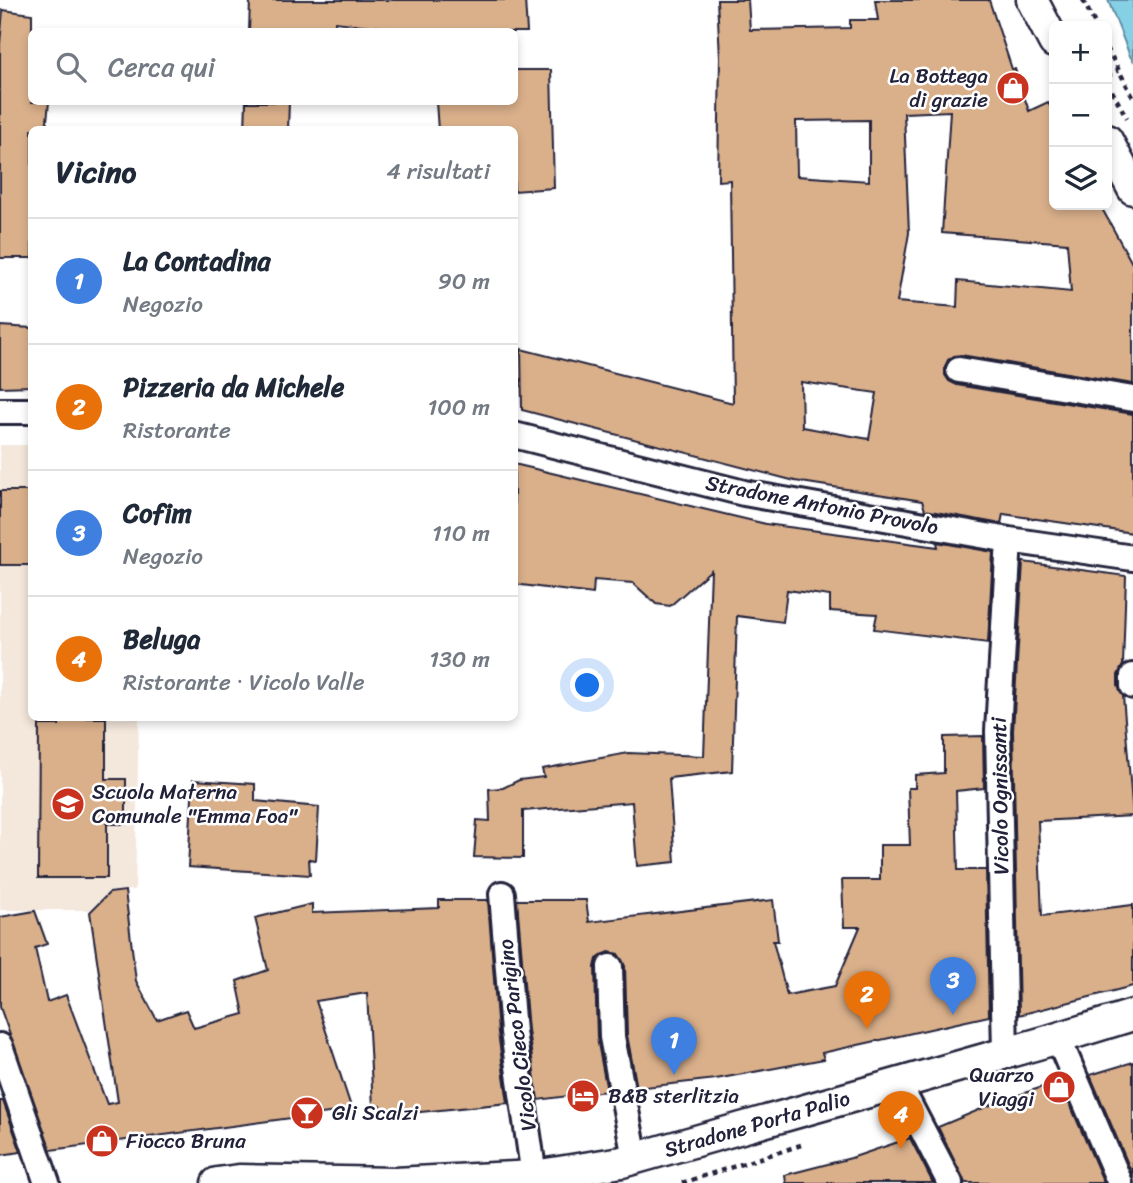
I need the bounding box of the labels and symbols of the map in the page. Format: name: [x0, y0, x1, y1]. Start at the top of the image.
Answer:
place label: La Bottega di grazie: [890, 57, 988, 119]
shop icon: La Bottega di grazie: [994, 69, 1032, 107]
street label: Stradone Antonio Provolo: [702, 464, 942, 546]
your location: [570, 668, 604, 702]
street label: Vicolo Ognissanti: [980, 716, 1020, 875]
place label: Scuola Materna Comunale "Emma Foa": [92, 773, 298, 835]
school or university icon: Scuola Materna Comunale "Emma Foa": [49, 785, 87, 823]
street label: Vicolo Cieco Parigino: [486, 937, 548, 1133]
pin: 3: [930, 957, 976, 1015]
pin: 2: [844, 971, 890, 1029]
pin: 1: [651, 1017, 697, 1075]
place label: Quarzo Viaggi: [970, 1056, 1035, 1118]
shop icon: Quarzo Viaggi: [1040, 1068, 1078, 1106]
hotel icon: B&B sterlitzia: [564, 1077, 602, 1115]
place label: B&B sterlitzia: [608, 1077, 739, 1115]
street label: Stradone Porta Palio: [659, 1079, 855, 1169]
pin: 4: [878, 1091, 924, 1149]
bar icon: Gli Scalzi: [288, 1094, 326, 1132]
place label: Gli Scalzi: [332, 1094, 419, 1132]
shop icon: Fiocco Bruna: [83, 1122, 121, 1160]
place label: Fiocco Bruna: [126, 1122, 246, 1160]

